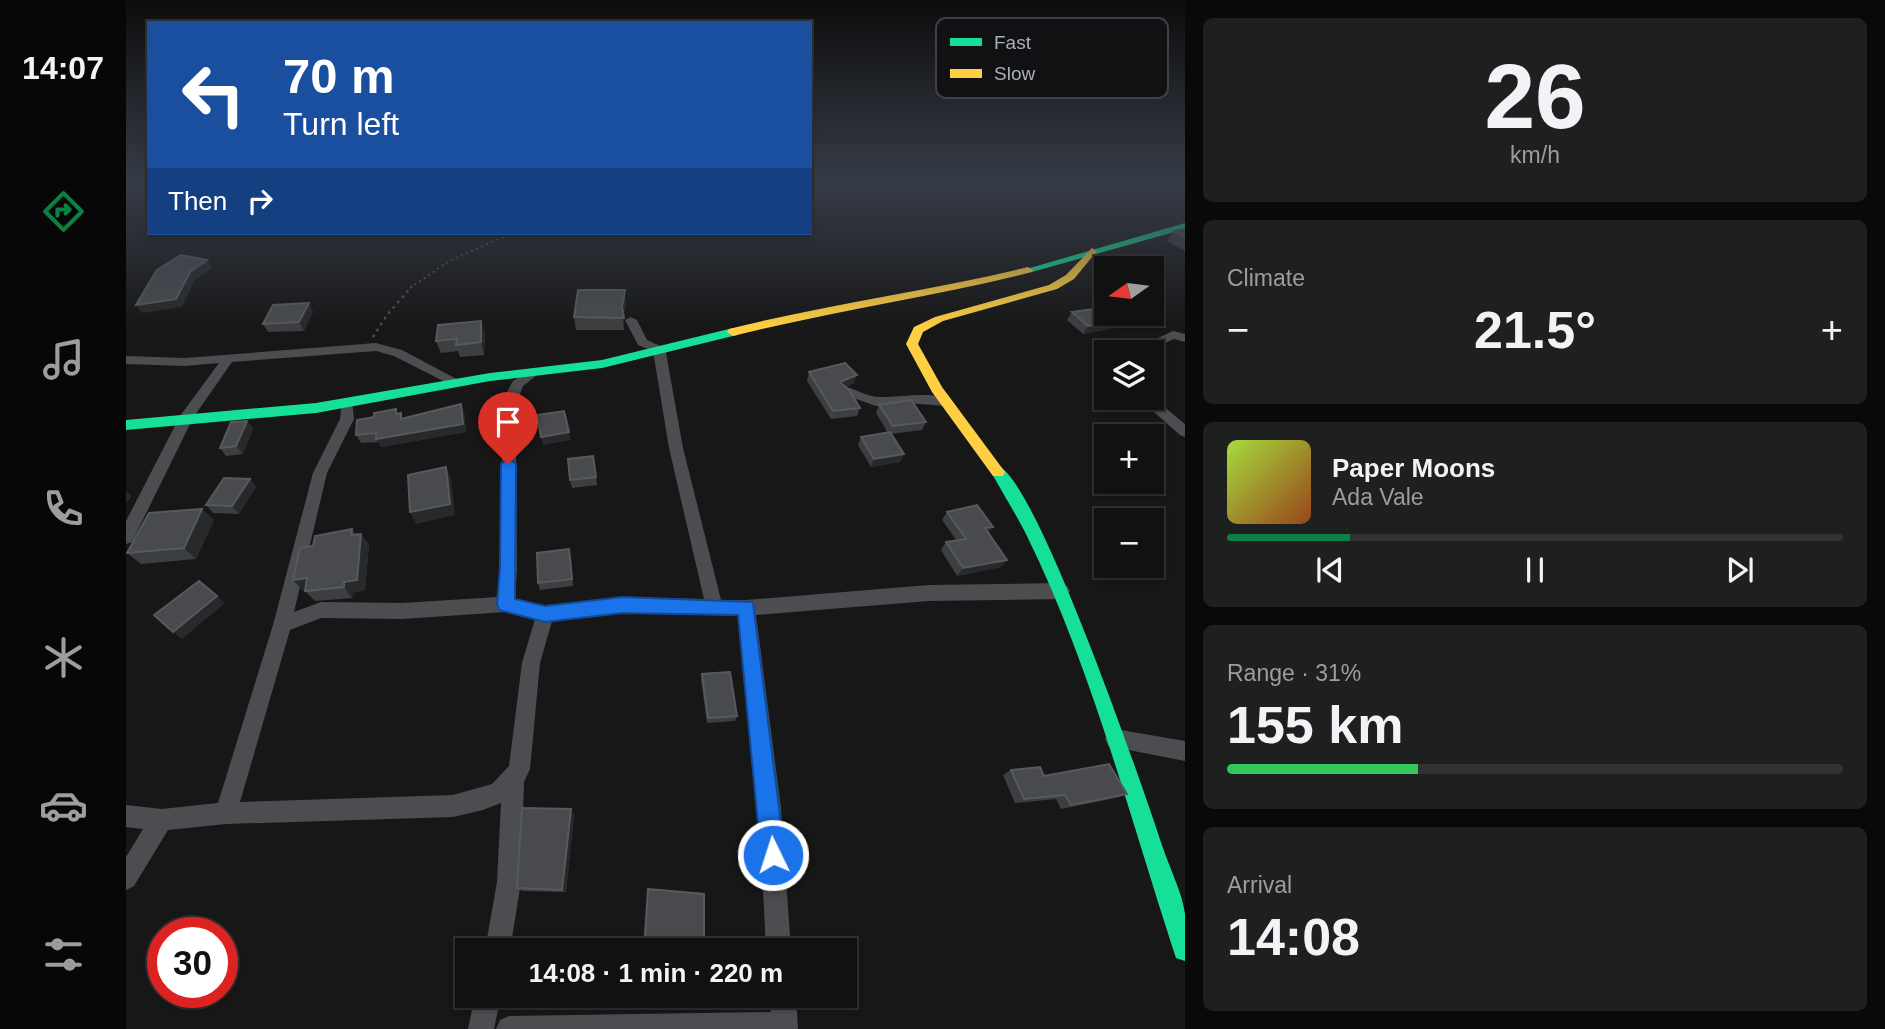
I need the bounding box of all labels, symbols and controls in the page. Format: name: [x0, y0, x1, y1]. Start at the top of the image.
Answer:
legend: [936, 18, 1168, 98]
text: Fast: [994, 32, 1032, 53]
text: 26: [1484, 46, 1586, 147]
icon: left: [168, 49, 259, 140]
text: 70 m: [283, 49, 395, 103]
text: 14:07: [22, 50, 104, 86]
text: Slow: [994, 63, 1035, 84]
text: Turn left: [283, 106, 399, 142]
text: km/h: [1510, 142, 1560, 168]
icon: right: [241, 182, 279, 220]
text: Then: [168, 186, 227, 216]
icon: directions: [39, 187, 88, 236]
north arrow: [1094, 256, 1164, 326]
map controls: [1094, 256, 1164, 578]
text: Climate: [1227, 265, 1305, 291]
text: 21.5°: [1474, 301, 1596, 359]
text: −: [1227, 309, 1249, 351]
text: +: [1821, 309, 1843, 351]
icon: music: [39, 335, 88, 384]
button: layers: [1094, 340, 1164, 410]
pin: [478, 392, 538, 464]
icon: arrive: [489, 403, 527, 441]
button: +: [1094, 424, 1164, 494]
text: Paper Moons: [1332, 453, 1495, 483]
icon: phone: [39, 484, 88, 533]
text: Ada Vale: [1332, 484, 1424, 510]
button: −: [1094, 508, 1164, 578]
icon: previous: [1311, 551, 1349, 589]
icon: pause: [1516, 551, 1554, 589]
icon: next: [1721, 551, 1759, 589]
icon: climate: [39, 633, 88, 682]
text: Range · 31%: [1227, 660, 1361, 686]
text: 155 km: [1227, 696, 1403, 754]
icon: car: [39, 781, 88, 830]
position arrow: [736, 818, 810, 892]
text: Arrival: [1227, 872, 1292, 898]
text: 14:08: [1227, 908, 1360, 966]
speed limit sign: 30: [147, 917, 238, 1008]
icon: filters: [39, 930, 88, 979]
text: 14:08 · 1 min · 220 m: [529, 958, 783, 988]

